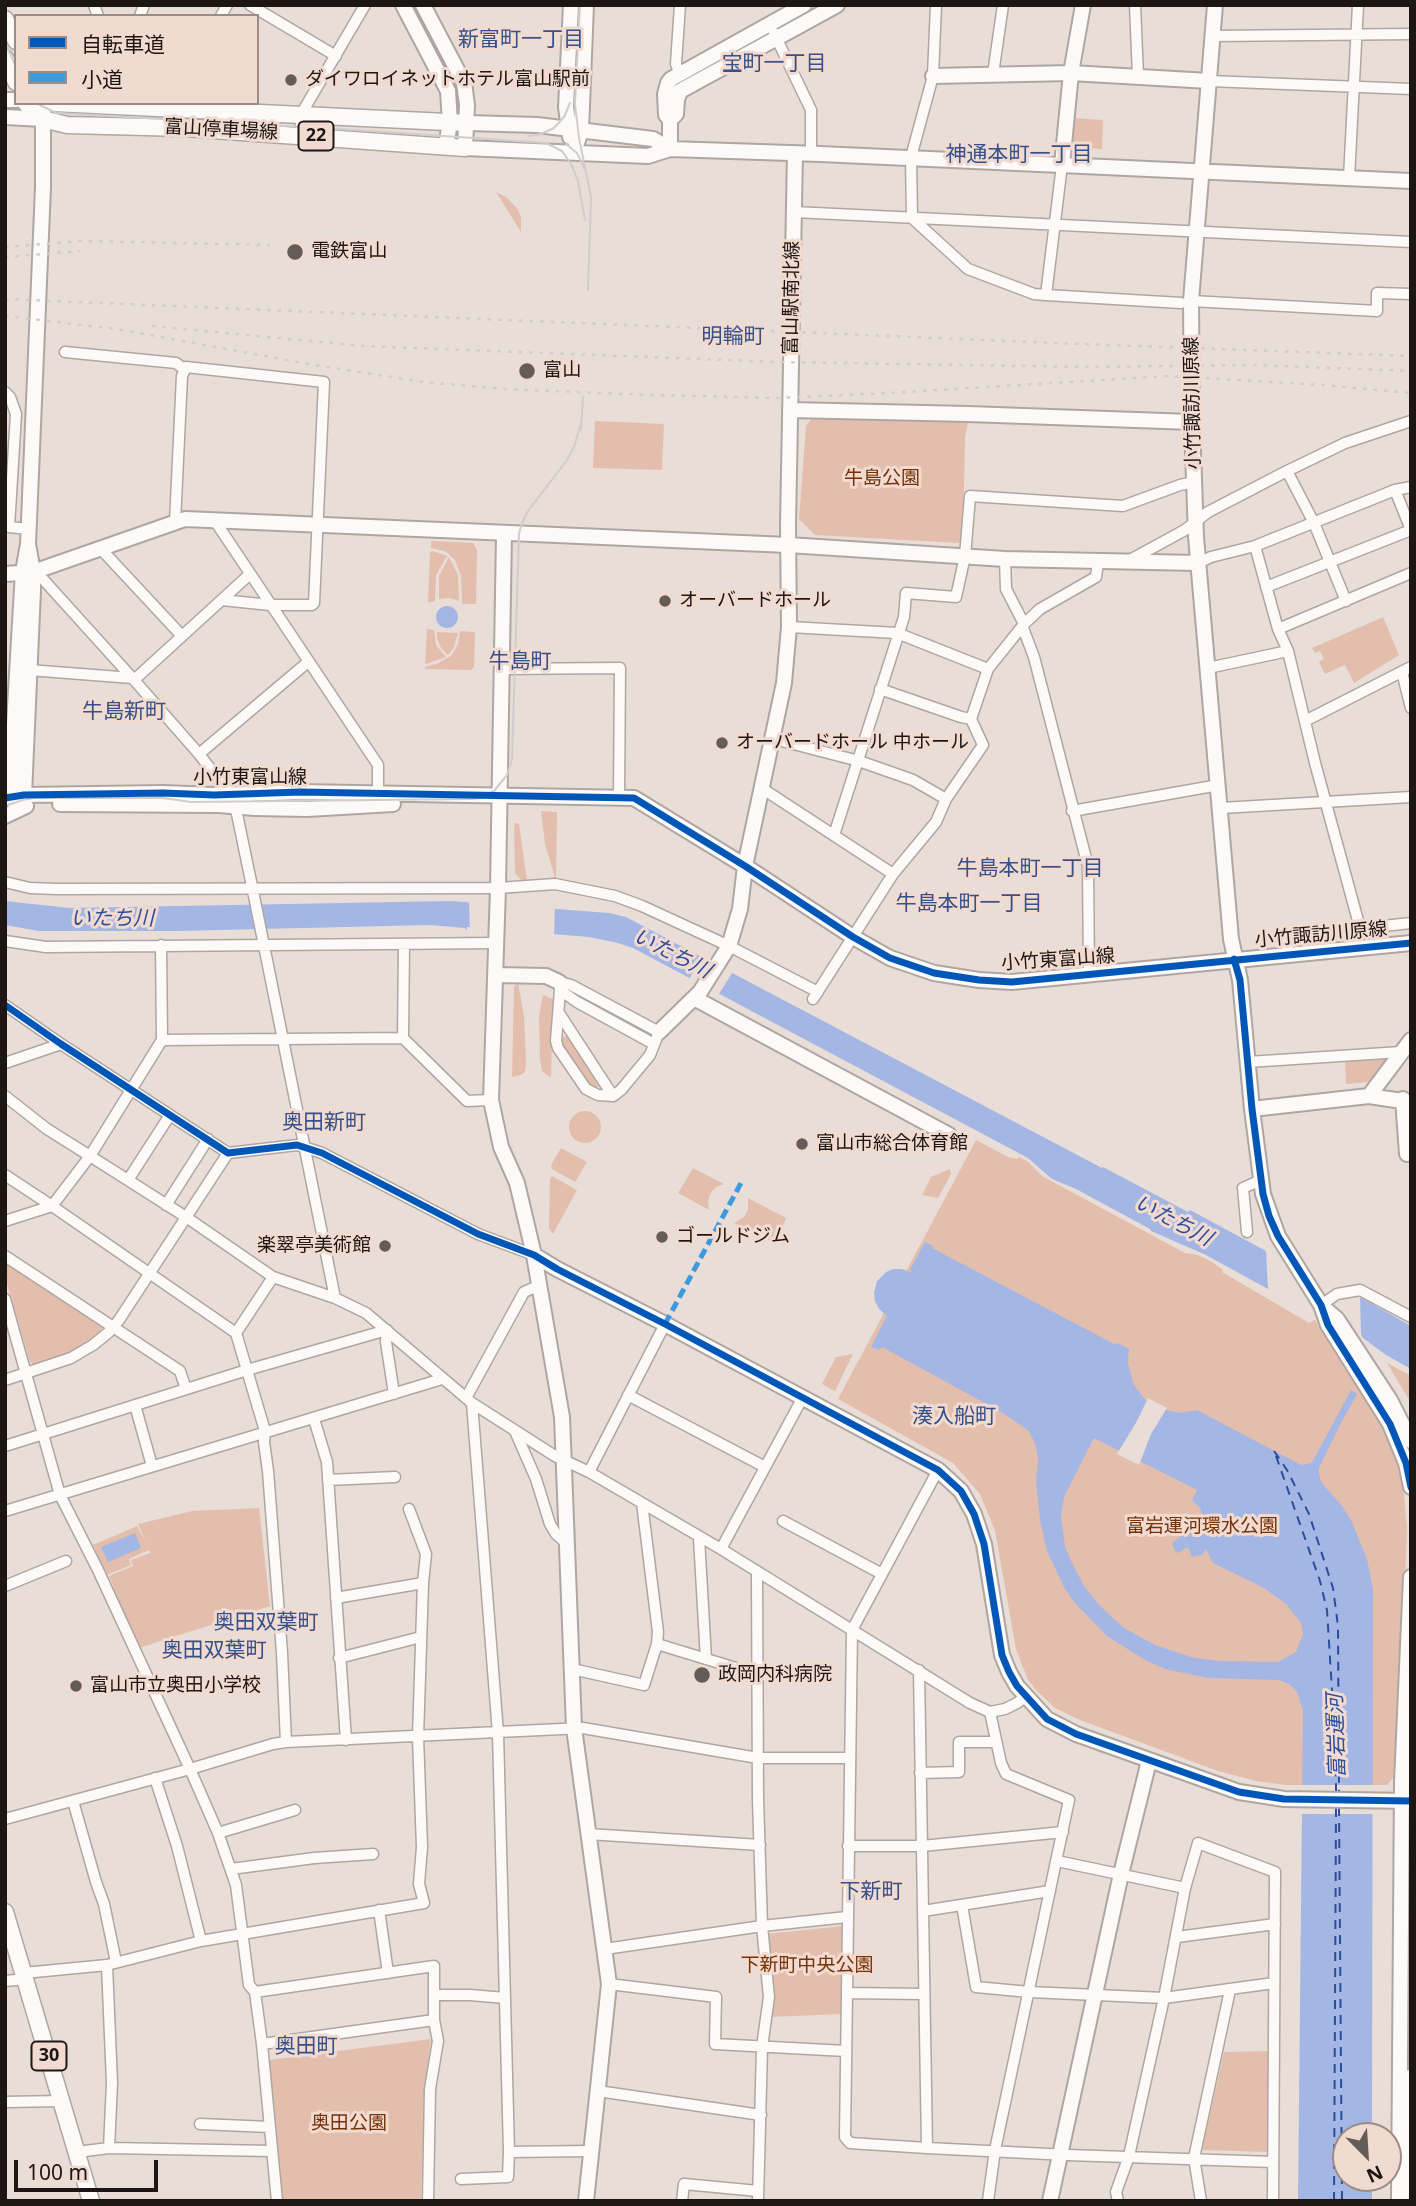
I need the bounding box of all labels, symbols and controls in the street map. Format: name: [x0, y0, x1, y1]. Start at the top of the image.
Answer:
legend: [14, 14, 259, 105]
district label: 新富町一丁目: [458, 27, 584, 53]
text: 自転車道: [81, 30, 165, 58]
district label: 宝町一丁目: [722, 51, 826, 77]
text: 小道: [81, 65, 123, 93]
place label: ダイワロイネットホテル富山駅前: [305, 69, 590, 91]
marker: ダイワロイネットホテル富山駅前: [283, 72, 299, 88]
street label: 富山停車場線: [163, 116, 279, 144]
road number: 22: [298, 121, 334, 150]
district label: 神通本町一丁目: [946, 142, 1092, 168]
place label: 電鉄富山: [311, 241, 387, 263]
street label: 富山駅南北線: [780, 241, 804, 355]
marker: 電鉄富山: [285, 242, 305, 262]
district label: 明輪町: [702, 324, 764, 350]
street label: 小竹諏訪川原線: [1180, 336, 1206, 470]
place label: 富山: [543, 360, 581, 382]
marker: 富山: [517, 361, 537, 381]
park label: 牛島公園: [844, 468, 920, 490]
place label: オーバードホール: [679, 590, 831, 612]
marker: オーバードホール: [657, 593, 673, 609]
district label: 牛島町: [489, 649, 551, 675]
district label: 牛島新町: [82, 699, 166, 725]
place label: オーバードホール 中ホール: [736, 732, 969, 754]
marker: オーバードホール 中ホール: [714, 735, 730, 751]
street label: 小竹東富山線: [193, 767, 307, 789]
district label: 牛島本町一丁目: [957, 856, 1103, 882]
district label: 牛島本町一丁目: [896, 891, 1042, 917]
water label: いたち川: [70, 906, 154, 932]
street label: 小竹諏訪川原線: [1254, 918, 1388, 952]
water label: いたち川: [629, 924, 715, 984]
street label: 小竹東富山線: [1000, 945, 1116, 975]
district label: 奥田新町: [282, 1110, 366, 1136]
place label: 富山市総合体育館: [816, 1133, 968, 1155]
marker: 富山市総合体育館: [794, 1136, 810, 1152]
water label: いたち川: [1130, 1190, 1216, 1252]
place label: ゴールドジム: [676, 1226, 790, 1248]
marker: ゴールドジム: [654, 1229, 670, 1245]
place label: 楽翠亭美術館: [257, 1235, 371, 1257]
marker: 楽翠亭美術館: [377, 1238, 393, 1254]
district label: 湊入船町: [912, 1404, 996, 1430]
park label: 富岩運河環水公園: [1126, 1516, 1278, 1538]
district label: 奥田双葉町: [214, 1610, 318, 1636]
district label: 奥田双葉町: [162, 1638, 266, 1664]
place label: 政岡内科病院: [718, 1664, 832, 1686]
marker: 政岡内科病院: [692, 1665, 712, 1685]
place label: 富山市立奥田小学校: [90, 1675, 261, 1697]
marker: 富山市立奥田小学校: [68, 1678, 84, 1694]
water label: 富岩運河: [1323, 1694, 1351, 1778]
district label: 下新町: [840, 1879, 902, 1905]
park label: 下新町中央公園: [741, 1955, 873, 1977]
district label: 奥田町: [275, 2034, 337, 2060]
road number: 30: [32, 2042, 66, 2070]
park label: 奥田公園: [311, 2113, 387, 2135]
north arrow: [1332, 2122, 1402, 2192]
scale bar: [18, 2146, 161, 2190]
text: 100 m: [27, 2158, 88, 2186]
text: N: [1362, 2159, 1387, 2189]

